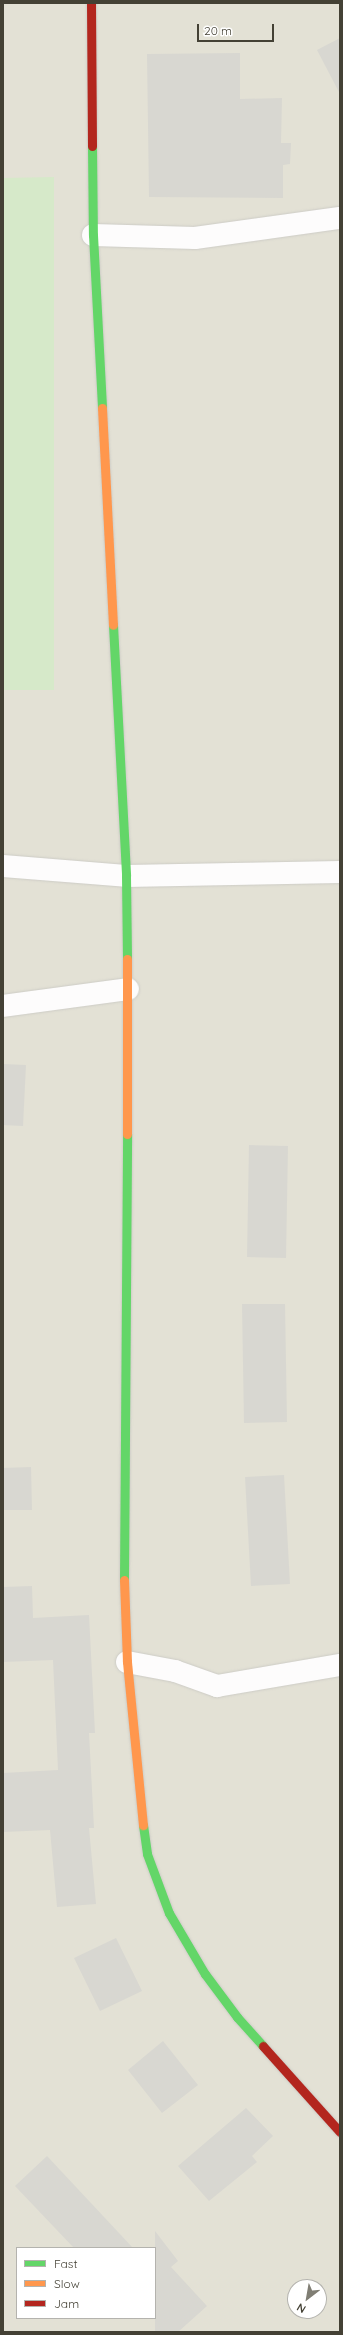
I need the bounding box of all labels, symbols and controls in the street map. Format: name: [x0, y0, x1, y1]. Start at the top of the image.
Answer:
scale bar: [199, 16, 276, 42]
text: 20 m: [204, 23, 232, 38]
legend: [16, 2247, 156, 2319]
text: Fast: [54, 2256, 78, 2271]
text: Slow: [54, 2276, 80, 2291]
north arrow: [287, 2279, 327, 2319]
text: Jam: [54, 2296, 79, 2311]
text: N: [294, 2300, 308, 2317]

